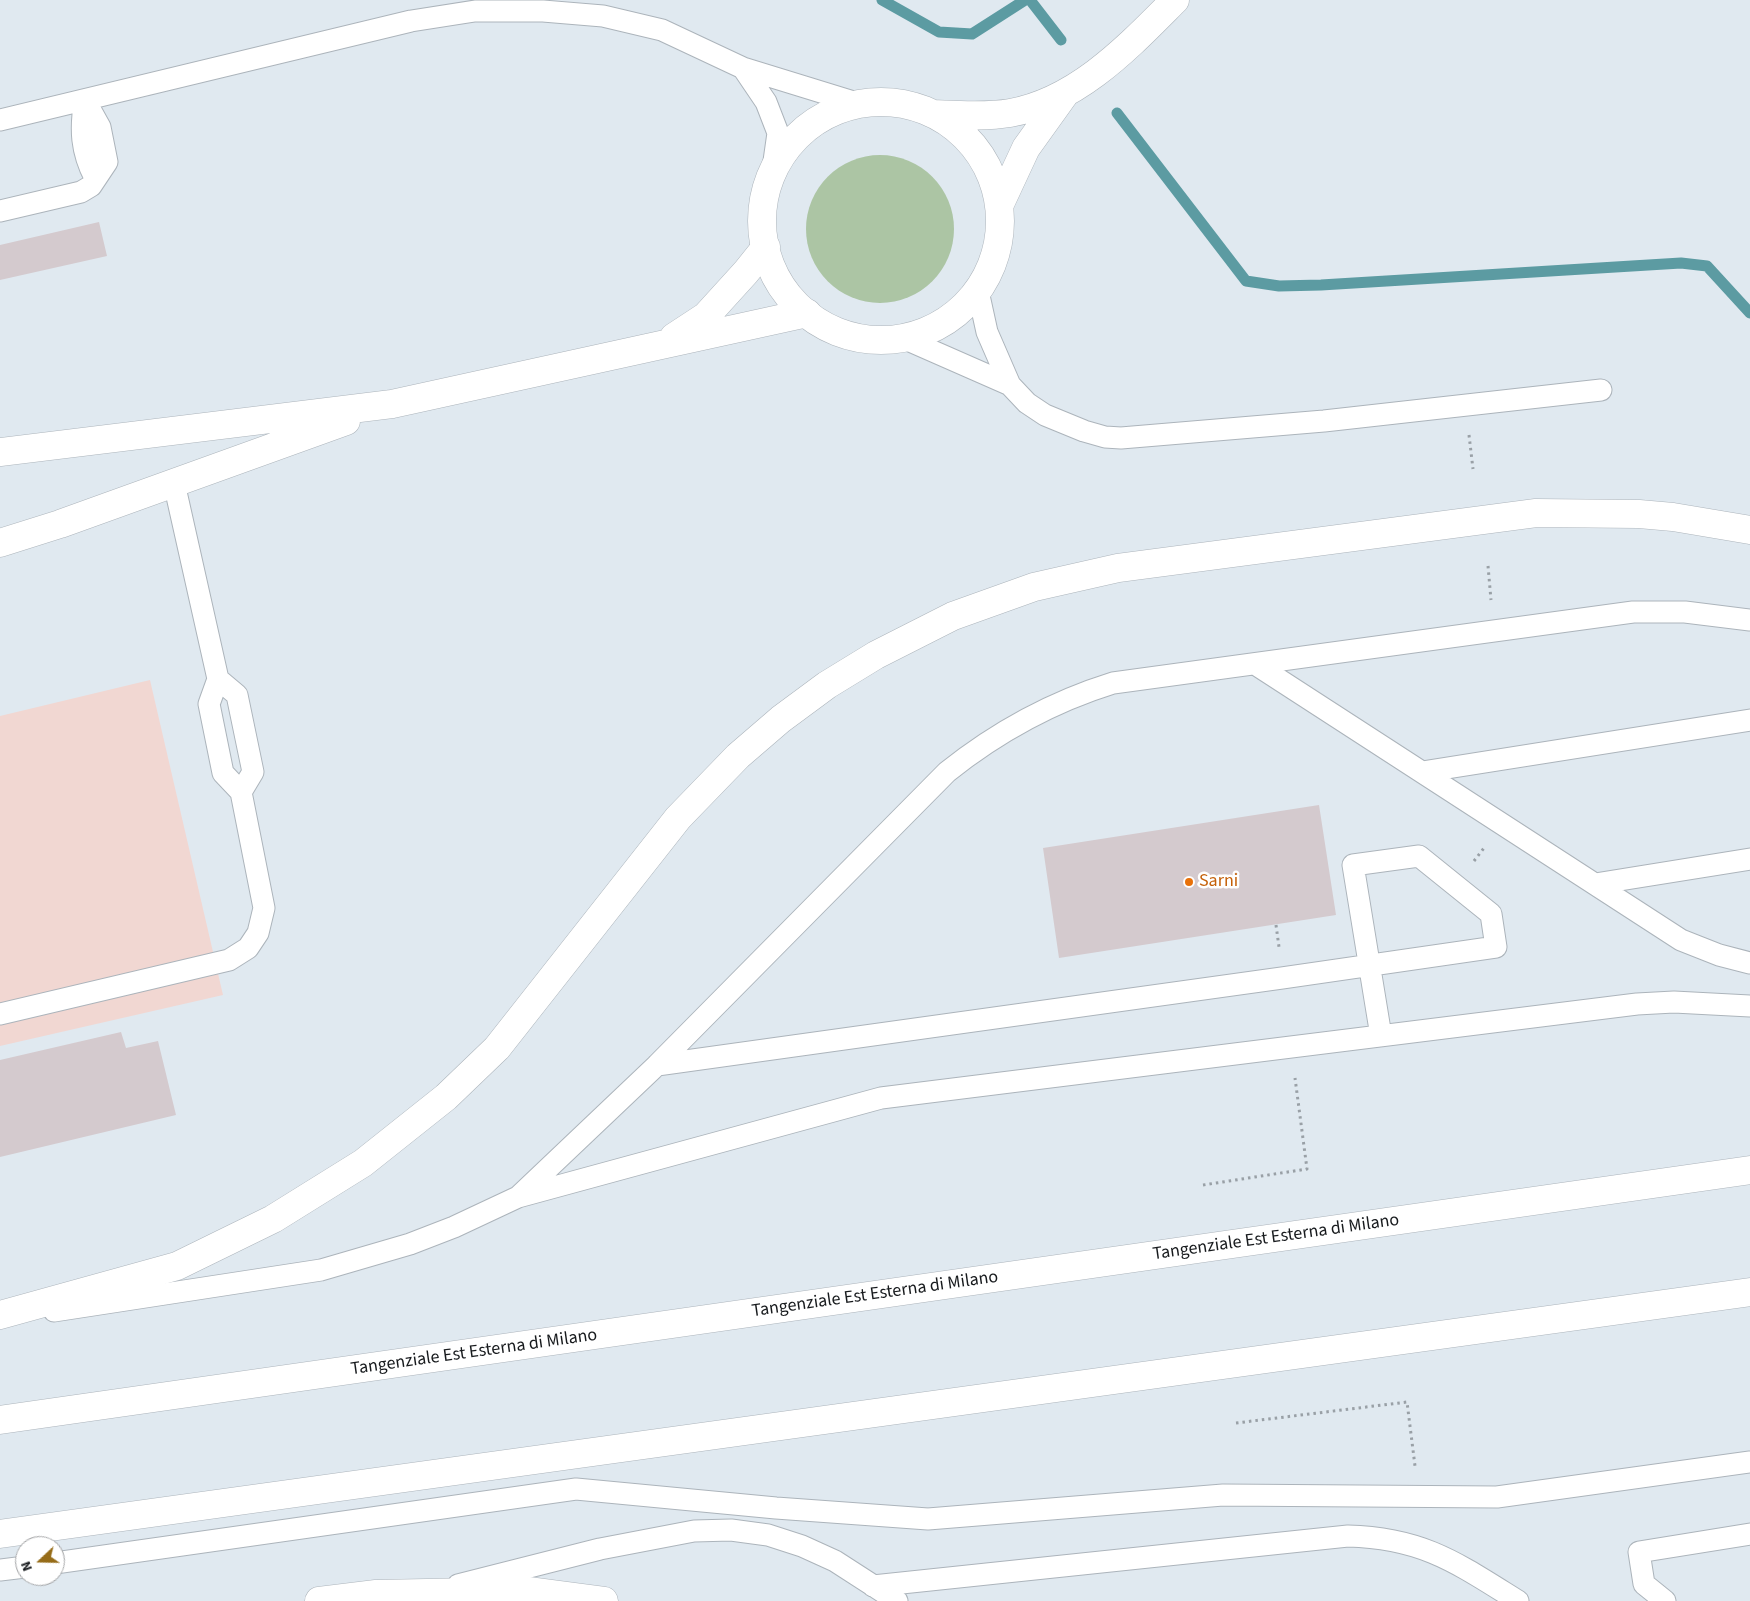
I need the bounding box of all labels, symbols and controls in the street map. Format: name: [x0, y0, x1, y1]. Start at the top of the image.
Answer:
place label: Sarni: [1199, 871, 1238, 893]
marker: Sarni: [1183, 876, 1195, 888]
street label: Tangenziale Est Esterna di Milano: [1151, 1210, 1401, 1266]
street label: Tangenziale Est Esterna di Milano: [750, 1267, 1000, 1323]
street label: Tangenziale Est Esterna di Milano: [349, 1325, 599, 1381]
north arrow: [15, 1536, 65, 1586]
text: N: [16, 1558, 38, 1574]

